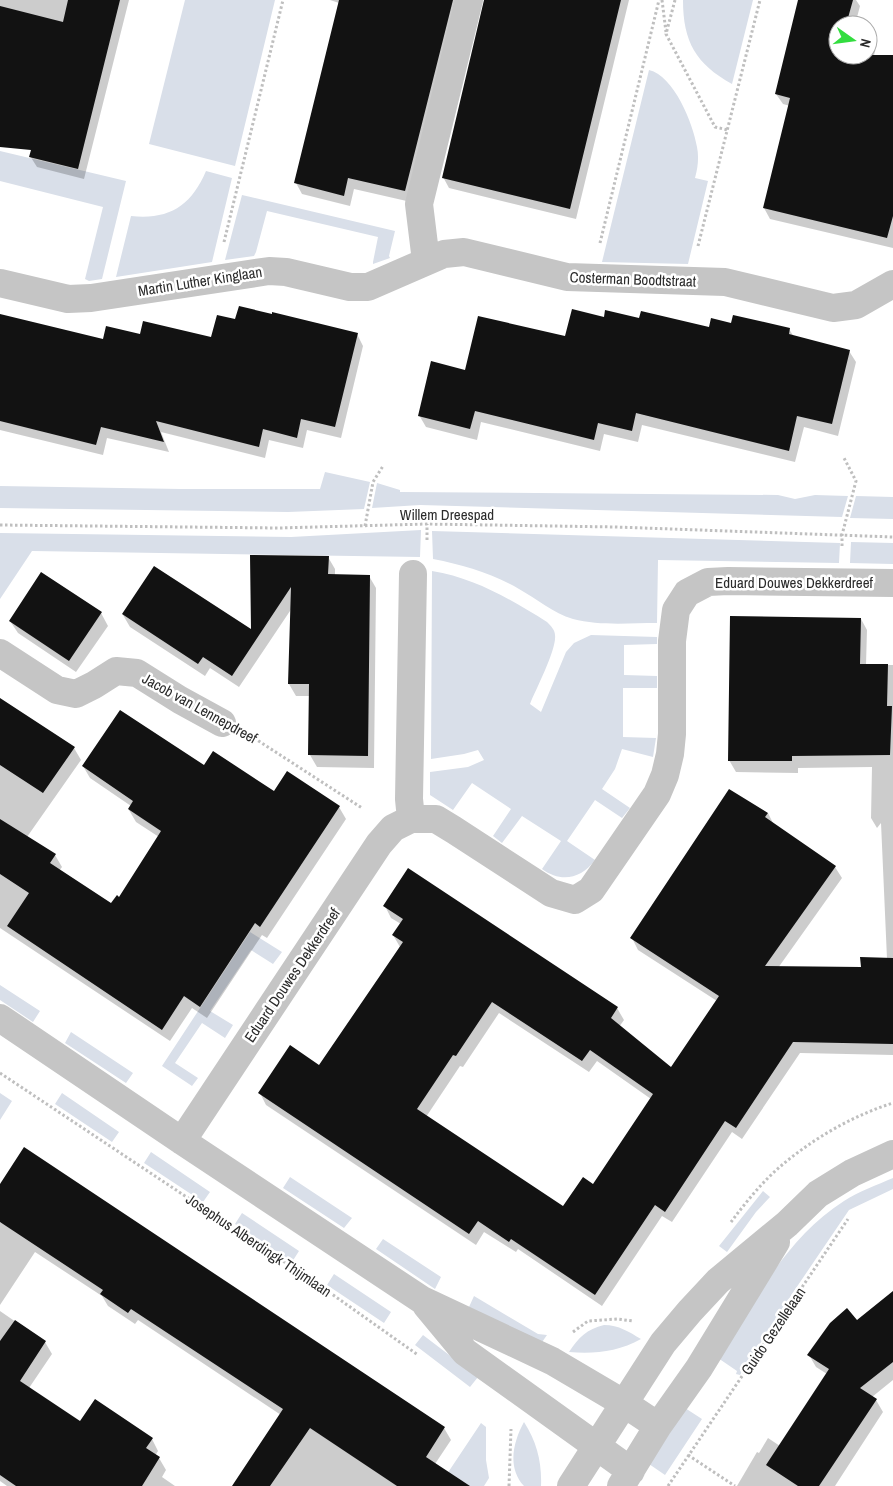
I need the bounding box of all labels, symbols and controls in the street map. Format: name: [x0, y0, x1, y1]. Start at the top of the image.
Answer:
north arrow: [828, 15, 878, 65]
text: N: [856, 37, 875, 49]
street label: Martin Luther Kinglaan: [137, 261, 263, 301]
street label: Costerman Boodtstraat: [569, 266, 697, 292]
street label: Willem Dreespad: [400, 504, 494, 525]
street label: Eduard Douwes Dekkerdreef: [715, 572, 874, 593]
street label: Jacob van Lennepdreef: [139, 668, 262, 749]
street label: Eduard Douwes Dekkerdreef: [239, 903, 345, 1046]
street label: Josephus Alberdingk Thijmlaan: [182, 1188, 336, 1302]
street label: Guido Gezellelaan: [736, 1283, 810, 1379]

